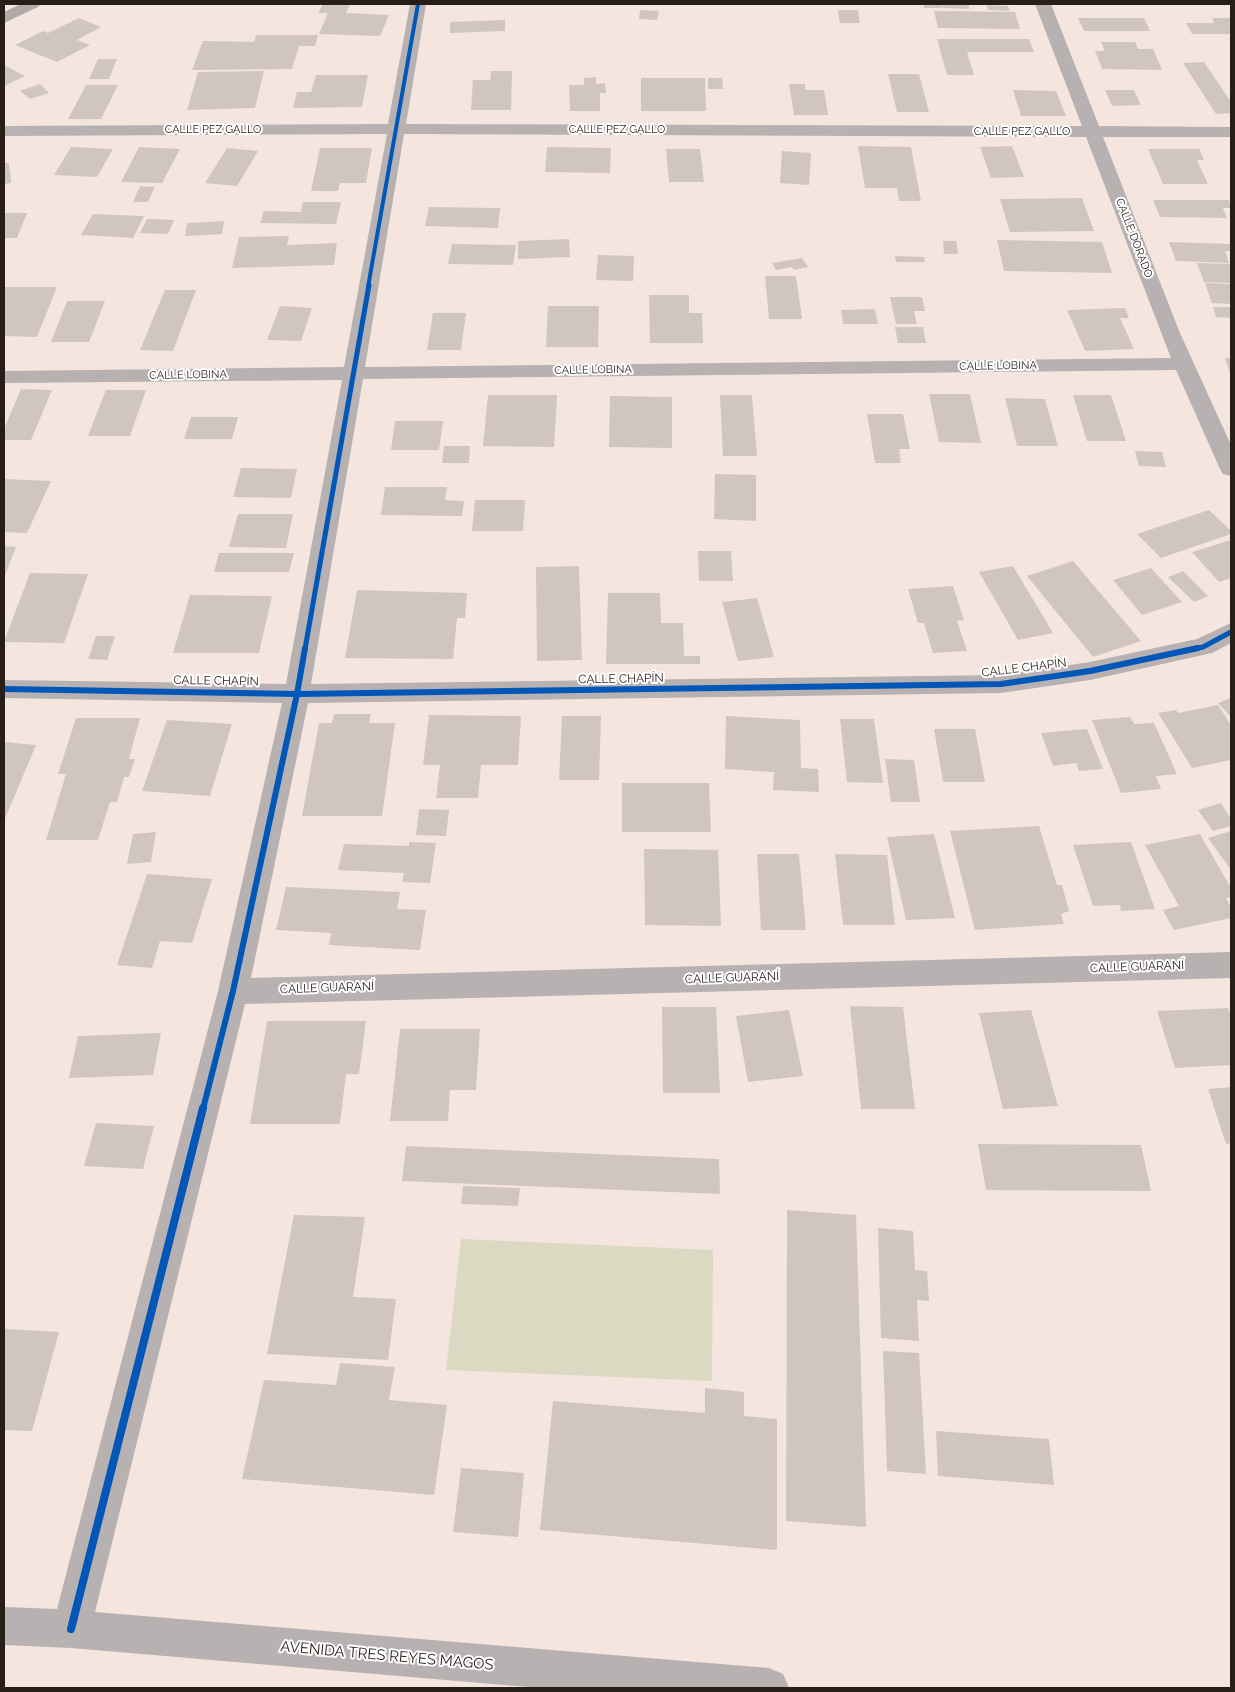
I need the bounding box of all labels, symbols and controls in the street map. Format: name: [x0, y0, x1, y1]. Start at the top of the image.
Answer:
street label: CALLE PEZ GALLO: [165, 123, 261, 137]
street label: CALLE PEZ GALLO: [569, 123, 665, 137]
street label: CALLE PEZ GALLO: [974, 125, 1070, 139]
street label: CALLE DORADO: [1113, 196, 1155, 280]
street label: CALLE LOBINA: [959, 359, 1037, 373]
street label: CALLE LOBINA: [554, 363, 632, 377]
street label: CALLE LOBINA: [149, 368, 227, 382]
street label: CALLE CHAPÍN: [981, 656, 1067, 680]
street label: CALLE CHAPÍN: [578, 671, 664, 687]
street label: CALLE CHAPÍN: [173, 673, 259, 689]
street label: CALLE GUARANÍ: [1090, 958, 1184, 976]
street label: CALLE GUARANÍ: [685, 969, 779, 987]
street label: CALLE GUARANÍ: [280, 979, 374, 997]
street label: AVENIDA TRES REYES MAGOS: [280, 1638, 494, 1674]

